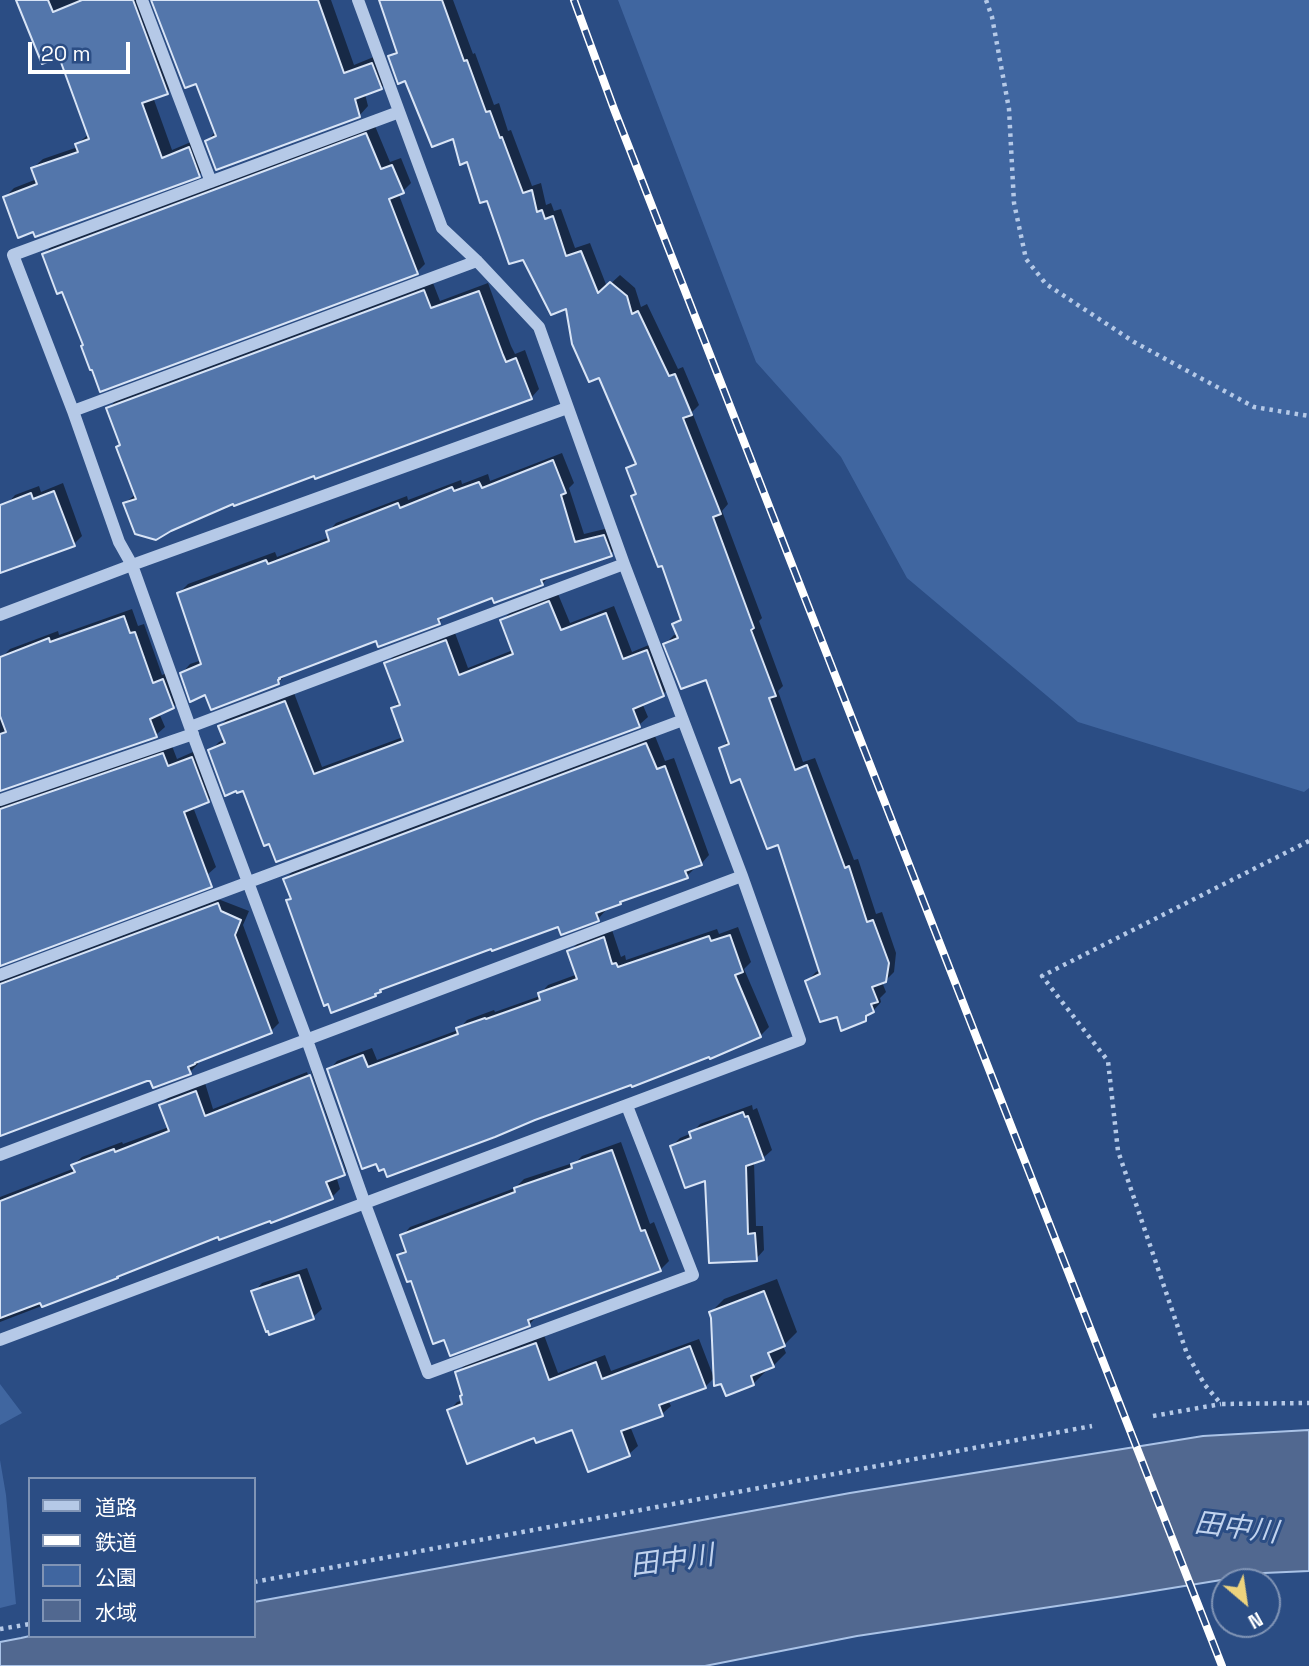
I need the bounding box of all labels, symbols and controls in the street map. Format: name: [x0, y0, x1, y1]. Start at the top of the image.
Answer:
scale bar: [32, 28, 133, 72]
text: 20 m: [41, 40, 91, 67]
legend: [28, 1477, 256, 1638]
text: 道路: [95, 1494, 137, 1521]
water label: 田中川: [1192, 1507, 1280, 1551]
text: 鉄道: [95, 1529, 137, 1556]
water label: 田中川: [628, 1540, 716, 1584]
text: 公園: [95, 1564, 137, 1591]
north arrow: [1211, 1568, 1281, 1638]
text: 水域: [95, 1599, 137, 1626]
text: N: [1244, 1606, 1267, 1634]

